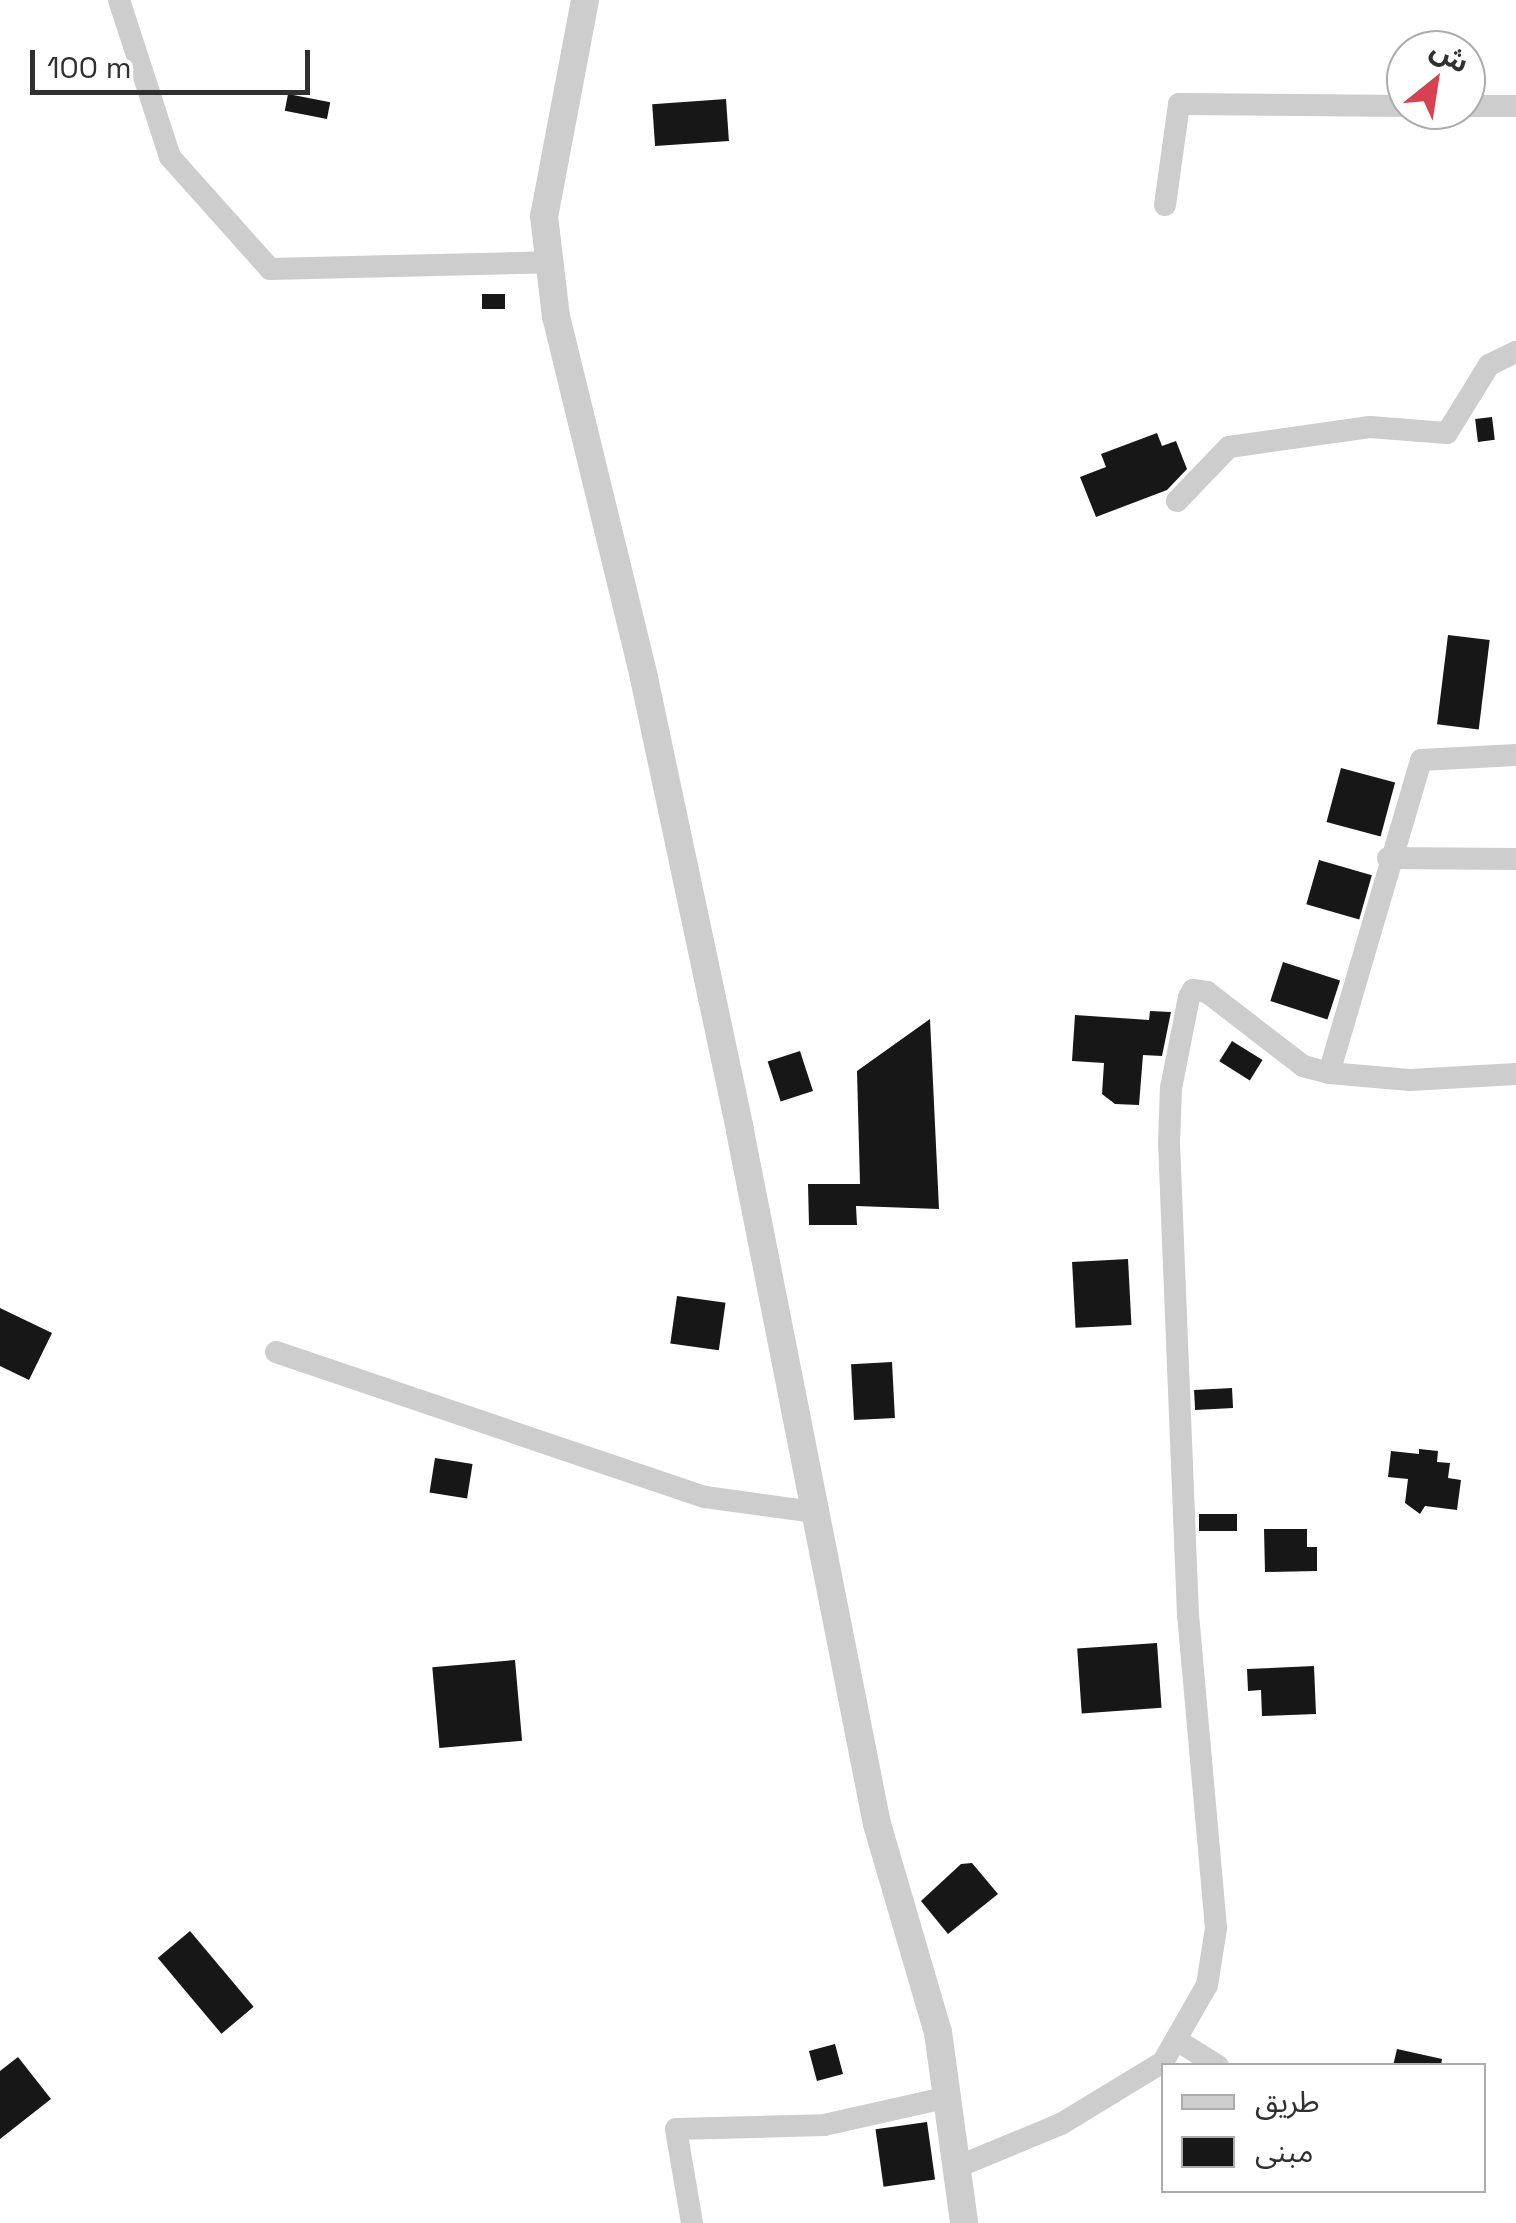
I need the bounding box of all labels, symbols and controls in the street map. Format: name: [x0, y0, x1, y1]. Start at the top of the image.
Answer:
scale bar: [35, 30, 315, 92]
north arrow: [1386, 30, 1486, 130]
text: ش: [1424, 31, 1476, 81]
text: 100 m: [47, 48, 132, 87]
legend: [1161, 2063, 1486, 2193]
text: طريق: [1255, 2082, 1320, 2121]
text: مبنى: [1255, 2132, 1313, 2171]

